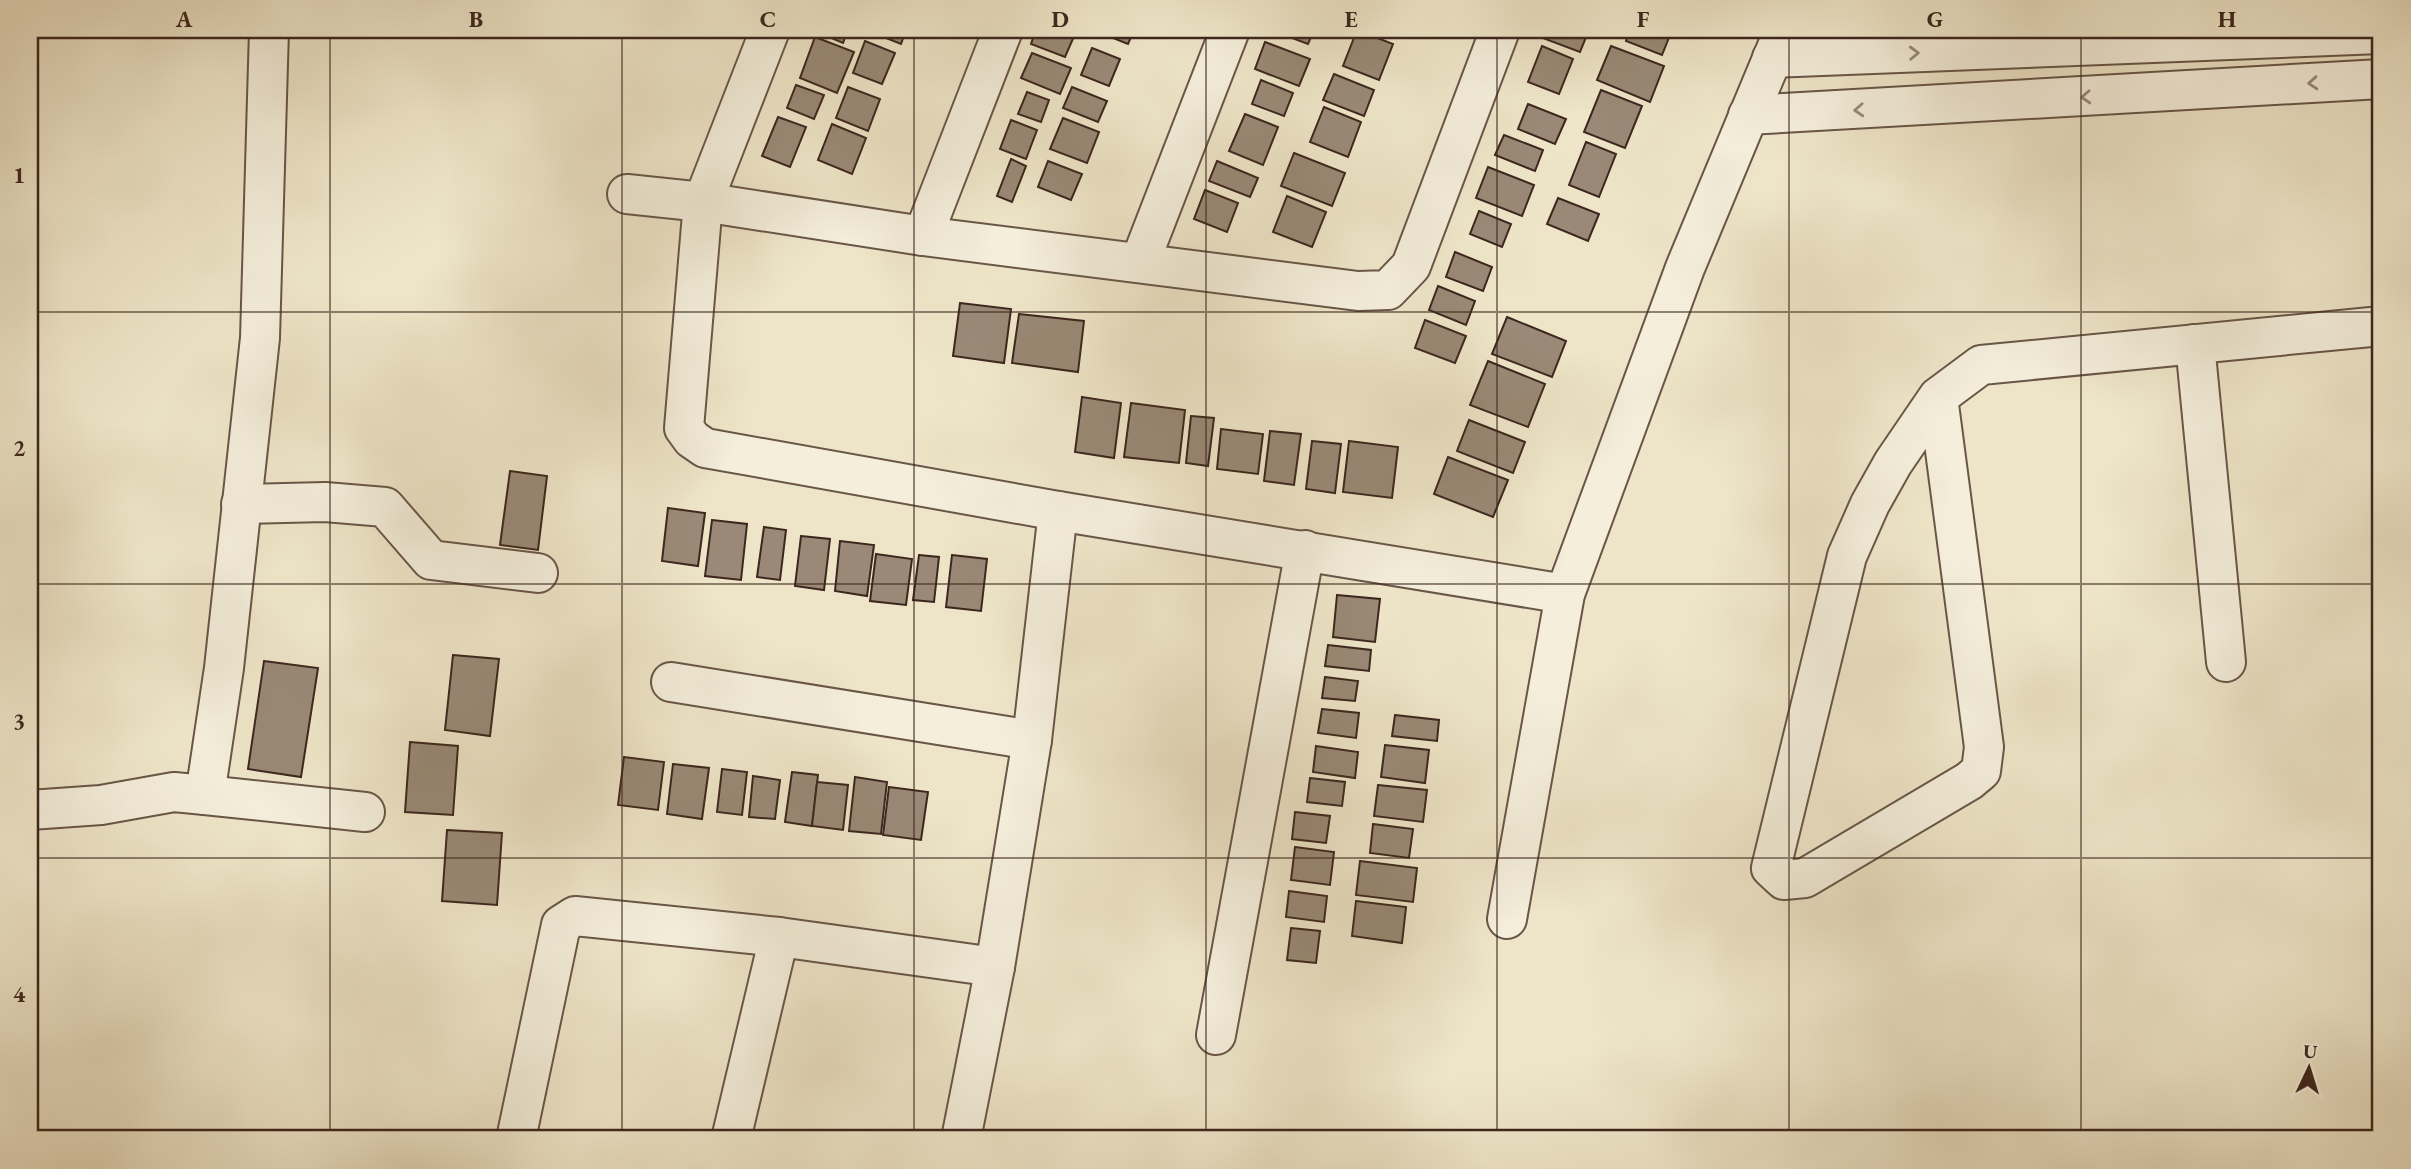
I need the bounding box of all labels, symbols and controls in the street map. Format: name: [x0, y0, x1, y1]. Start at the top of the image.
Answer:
text: A: [175, 4, 193, 34]
text: B: [469, 4, 483, 34]
text: C: [760, 4, 776, 34]
text: D: [1051, 4, 1069, 34]
text: E: [1344, 4, 1358, 34]
text: F: [1637, 4, 1650, 34]
text: G: [1927, 4, 1943, 34]
text: H: [2218, 4, 2236, 34]
one-way arrow: [1909, 45, 1920, 61]
one-way arrow: [2307, 76, 2318, 91]
one-way arrow: [2080, 90, 2091, 105]
one-way arrow: [1853, 102, 1864, 117]
text: 1: [13, 160, 25, 190]
text: 2: [13, 433, 25, 463]
text: 3: [13, 706, 25, 736]
text: 4: [13, 979, 26, 1009]
north arrow: [2274, 1032, 2344, 1102]
text: U: [2302, 1039, 2318, 1065]

